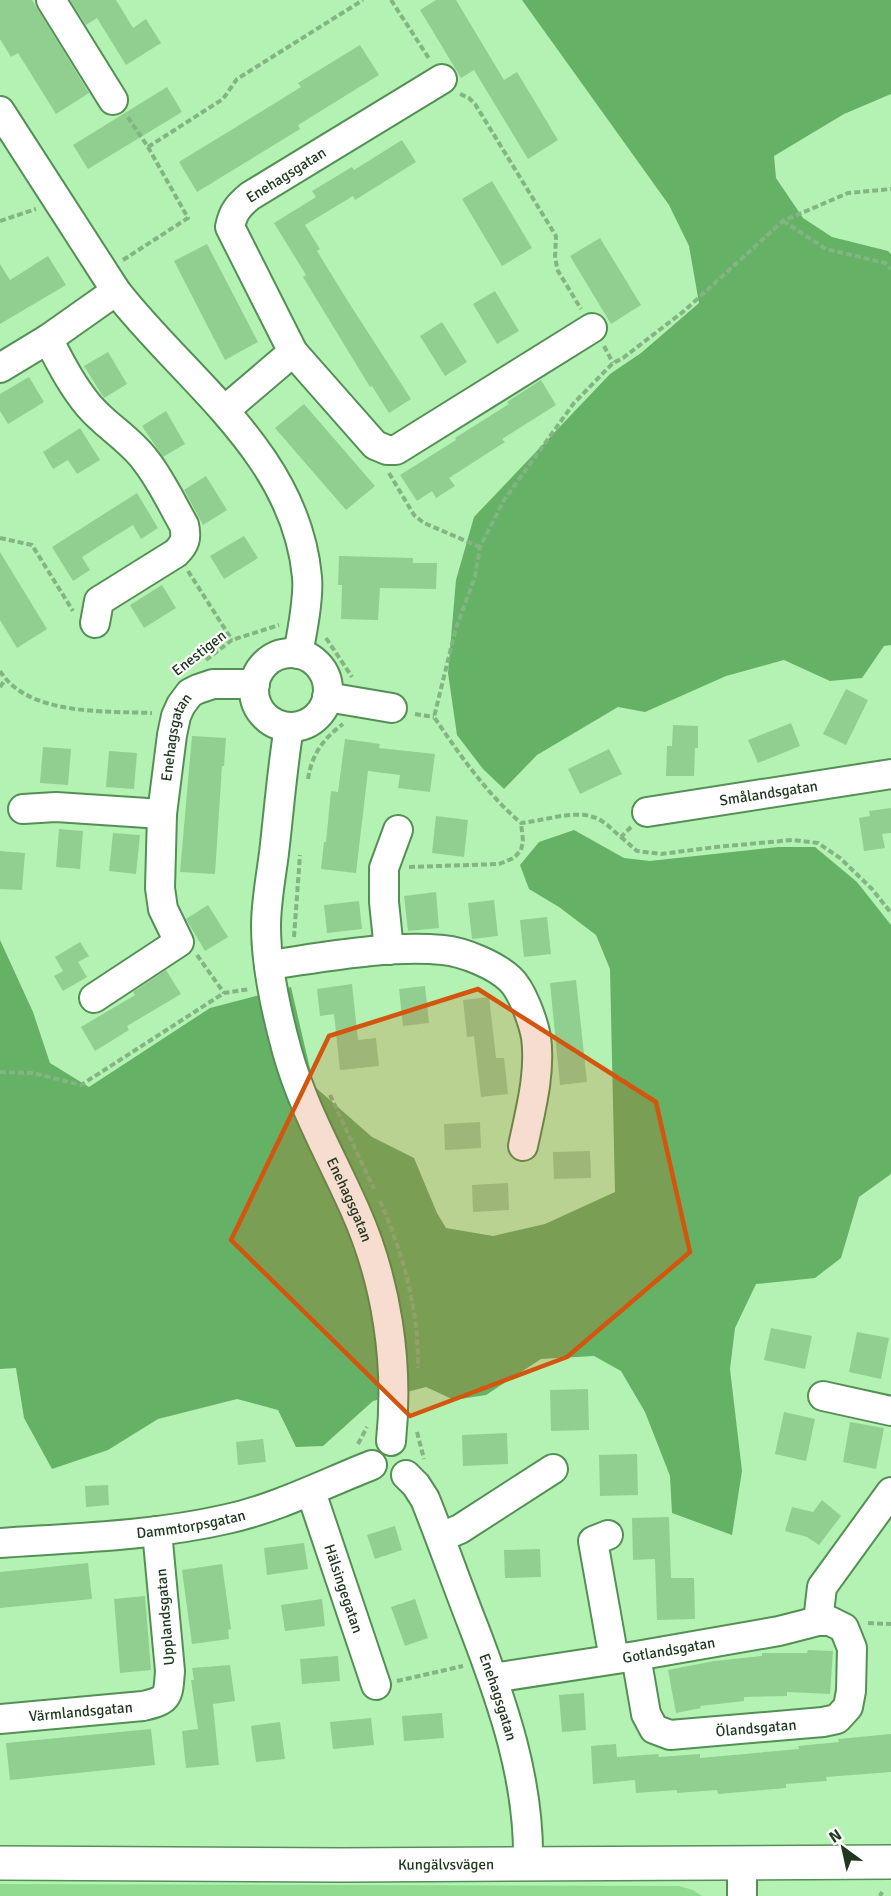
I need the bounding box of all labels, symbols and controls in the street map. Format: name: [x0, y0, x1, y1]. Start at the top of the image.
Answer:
street label: Enehagsgatan: [243, 143, 329, 207]
street label: Enestigen: [168, 626, 230, 680]
street label: Enehagsgatan: [157, 690, 196, 783]
street label: Smålandsgatan: [718, 777, 819, 810]
street label: Enehagsgatan: [323, 1154, 376, 1244]
street label: Dammtorpsgatan: [135, 1506, 248, 1542]
street label: Hälsingegatan: [320, 1542, 367, 1636]
street label: Upplandsgatan: [152, 1568, 178, 1666]
street label: Gotlandsgatan: [621, 1633, 717, 1667]
street label: Enehagsgatan: [475, 1651, 521, 1743]
street label: Värmlandsgatan: [28, 1698, 133, 1725]
street label: Ölandsgatan: [715, 1716, 797, 1740]
north arrow: [813, 1818, 873, 1878]
text: N: [825, 1825, 845, 1848]
street label: Kungälvsvägen: [398, 1855, 494, 1874]

